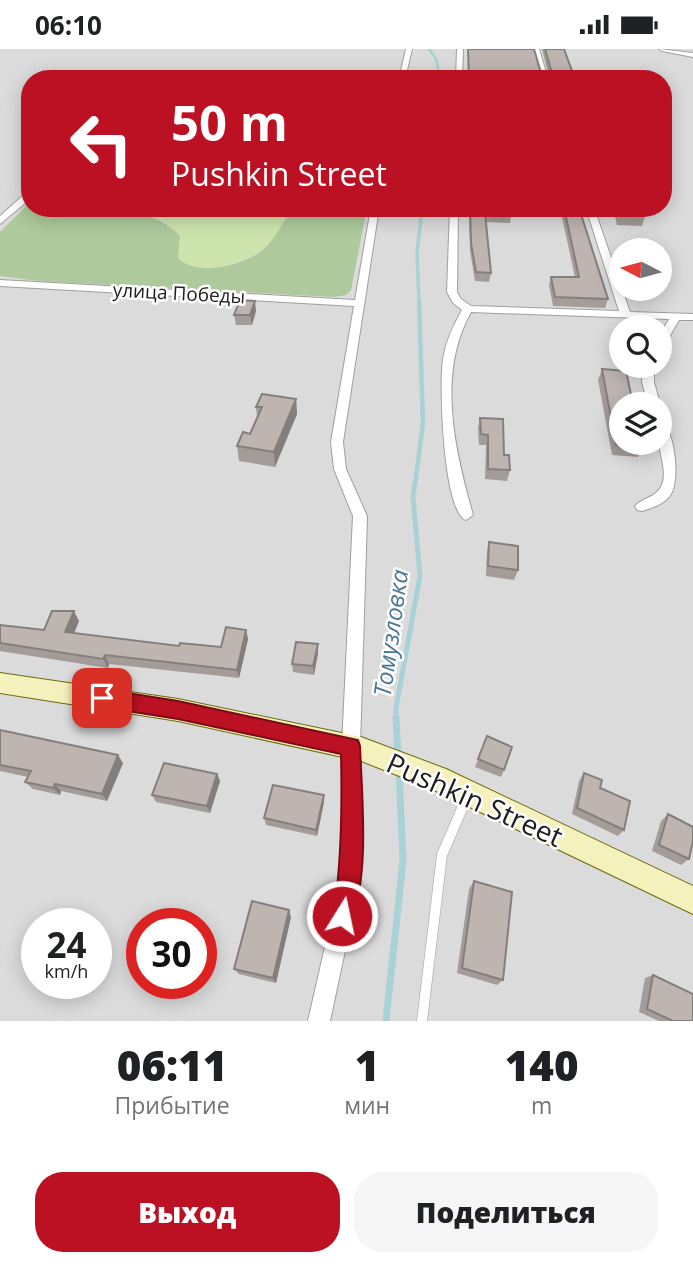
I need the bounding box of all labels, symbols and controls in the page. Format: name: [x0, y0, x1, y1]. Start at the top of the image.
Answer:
text: 06:10: [35, 7, 102, 43]
text: 50 m: [171, 89, 288, 155]
icon: left: [56, 98, 147, 189]
text: Pushkin Street: [171, 152, 387, 195]
north arrow: [609, 238, 672, 301]
map controls: [609, 238, 672, 455]
street label: улица Победы: [112, 277, 246, 309]
button: search: [609, 315, 672, 378]
button: layers: [609, 392, 672, 455]
water label: Томузловка: [365, 567, 415, 699]
pin: [72, 668, 132, 728]
icon: arrive: [83, 679, 121, 717]
street label: Pushkin Street: [381, 743, 569, 855]
position arrow: [305, 879, 379, 953]
speed limit sign: 30: [126, 908, 217, 999]
text: 24: [46, 921, 87, 968]
text: km/h: [45, 959, 88, 983]
text: 06:11: [117, 1036, 227, 1093]
text: 1: [355, 1036, 379, 1093]
text: 140: [505, 1036, 578, 1093]
text: Прибытие: [114, 1089, 230, 1121]
text: мин: [344, 1089, 390, 1121]
text: m: [531, 1089, 552, 1121]
button: Выход: [35, 1172, 340, 1252]
button: Поделиться: [354, 1172, 658, 1252]

